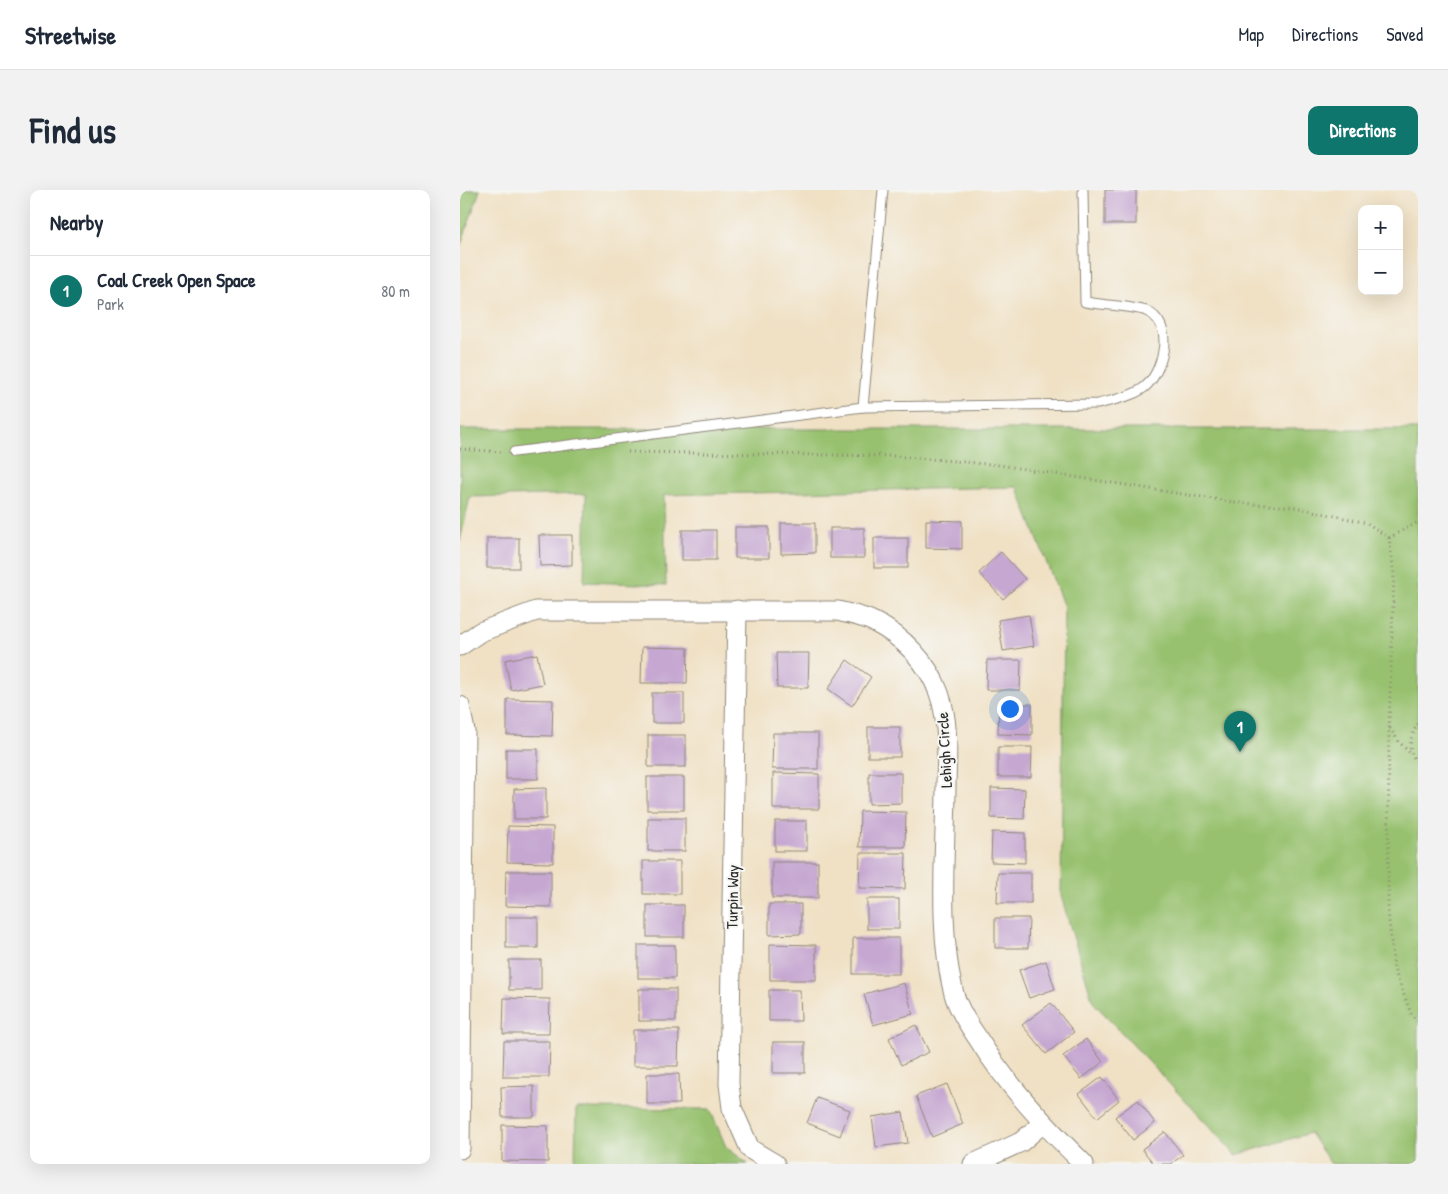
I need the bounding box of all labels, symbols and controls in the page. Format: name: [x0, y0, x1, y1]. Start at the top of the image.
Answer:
text: Streetwise: [25, 19, 116, 51]
text: Map: [1239, 22, 1264, 47]
text: Directions: [1292, 22, 1358, 47]
text: Saved: [1386, 22, 1423, 47]
button: Directions: [1308, 106, 1418, 155]
text: Find us: [30, 107, 116, 154]
map controls: [1358, 205, 1403, 295]
button: +: [1358, 205, 1403, 250]
text: Nearby: [50, 208, 103, 237]
button: −: [1358, 250, 1403, 295]
text: Coal Creek Open Space: [97, 267, 256, 293]
text: 1: [63, 280, 69, 302]
text: 80 m: [381, 280, 410, 302]
text: Park: [97, 293, 124, 315]
your location: [997, 696, 1023, 722]
street label: Lehigh Circle: [931, 711, 957, 788]
pin: 1: [1224, 711, 1256, 752]
street label: Turpin Way: [720, 864, 744, 929]

